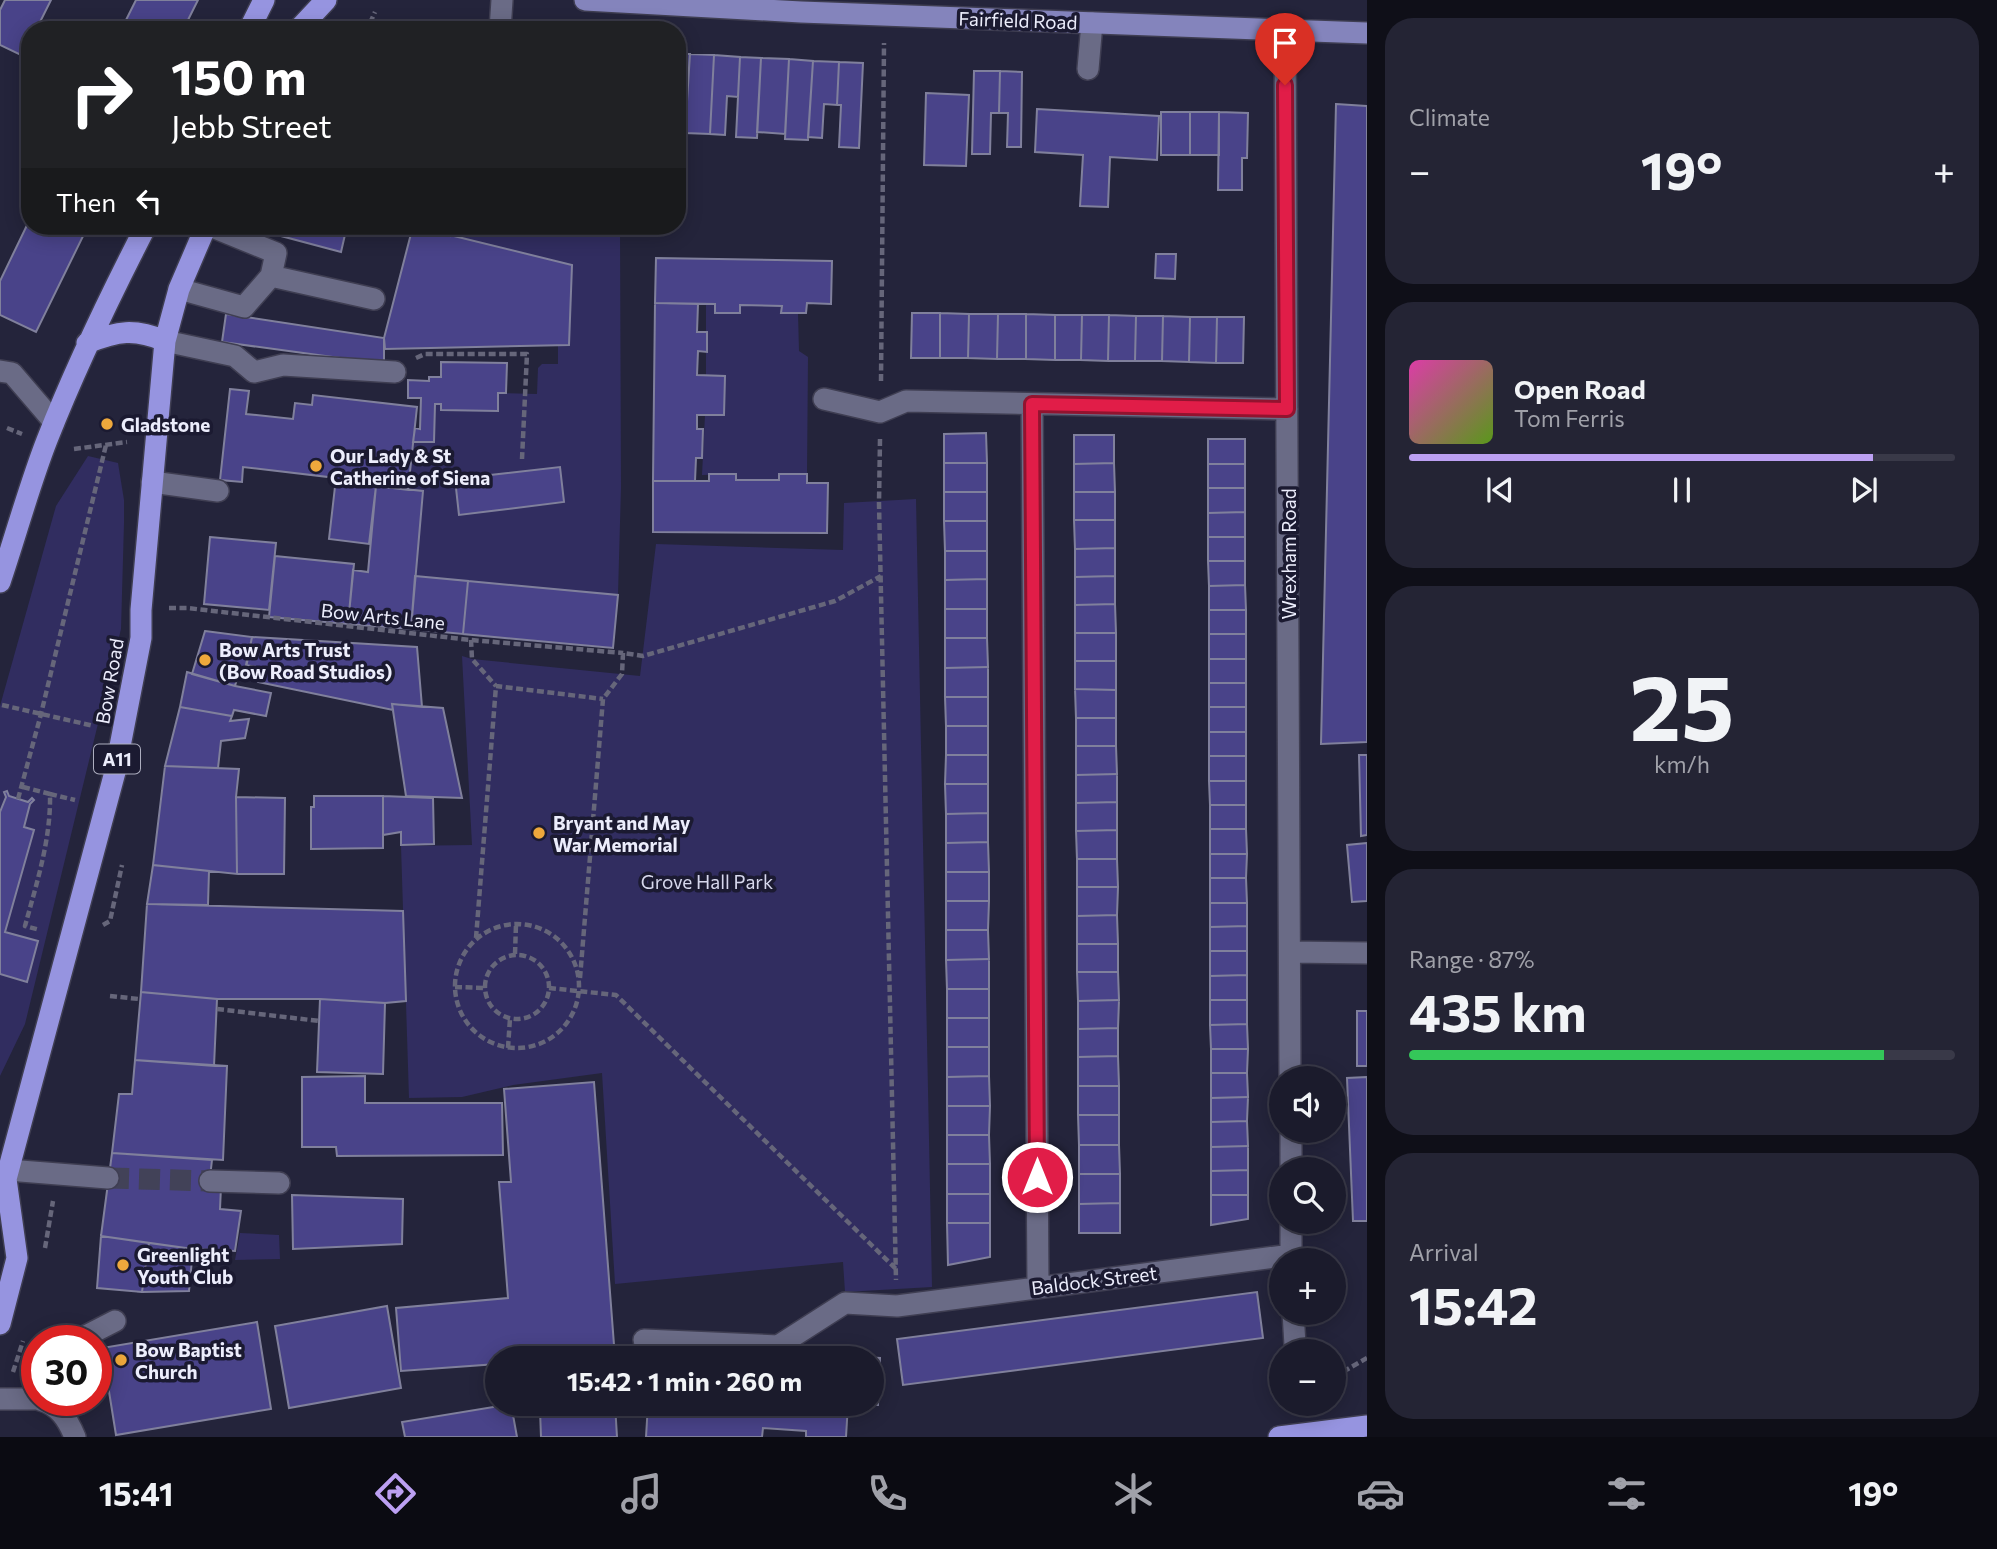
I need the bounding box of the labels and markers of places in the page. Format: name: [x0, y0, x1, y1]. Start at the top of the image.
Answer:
pin: [1255, 13, 1315, 85]
place label: Gladstone: [121, 413, 210, 436]
marker: Gladstone: [99, 416, 115, 432]
place label: Our Lady & St Catherine of Siena: [330, 444, 490, 489]
marker: Our Lady & St Catherine of Siena: [308, 458, 324, 474]
place label: Bow Arts Trust (Bow Road Studios): [219, 638, 392, 683]
marker: Bow Arts Trust (Bow Road Studios): [197, 652, 213, 668]
place label: Bryant and May War Memorial: [553, 811, 691, 856]
marker: Bryant and May War Memorial: [531, 825, 547, 841]
place label: Greenlight Youth Club: [137, 1243, 233, 1288]
marker: Greenlight Youth Club: [115, 1257, 131, 1273]
place label: Bow Baptist Church: [135, 1338, 242, 1383]
marker: Bow Baptist Church: [113, 1352, 129, 1368]

